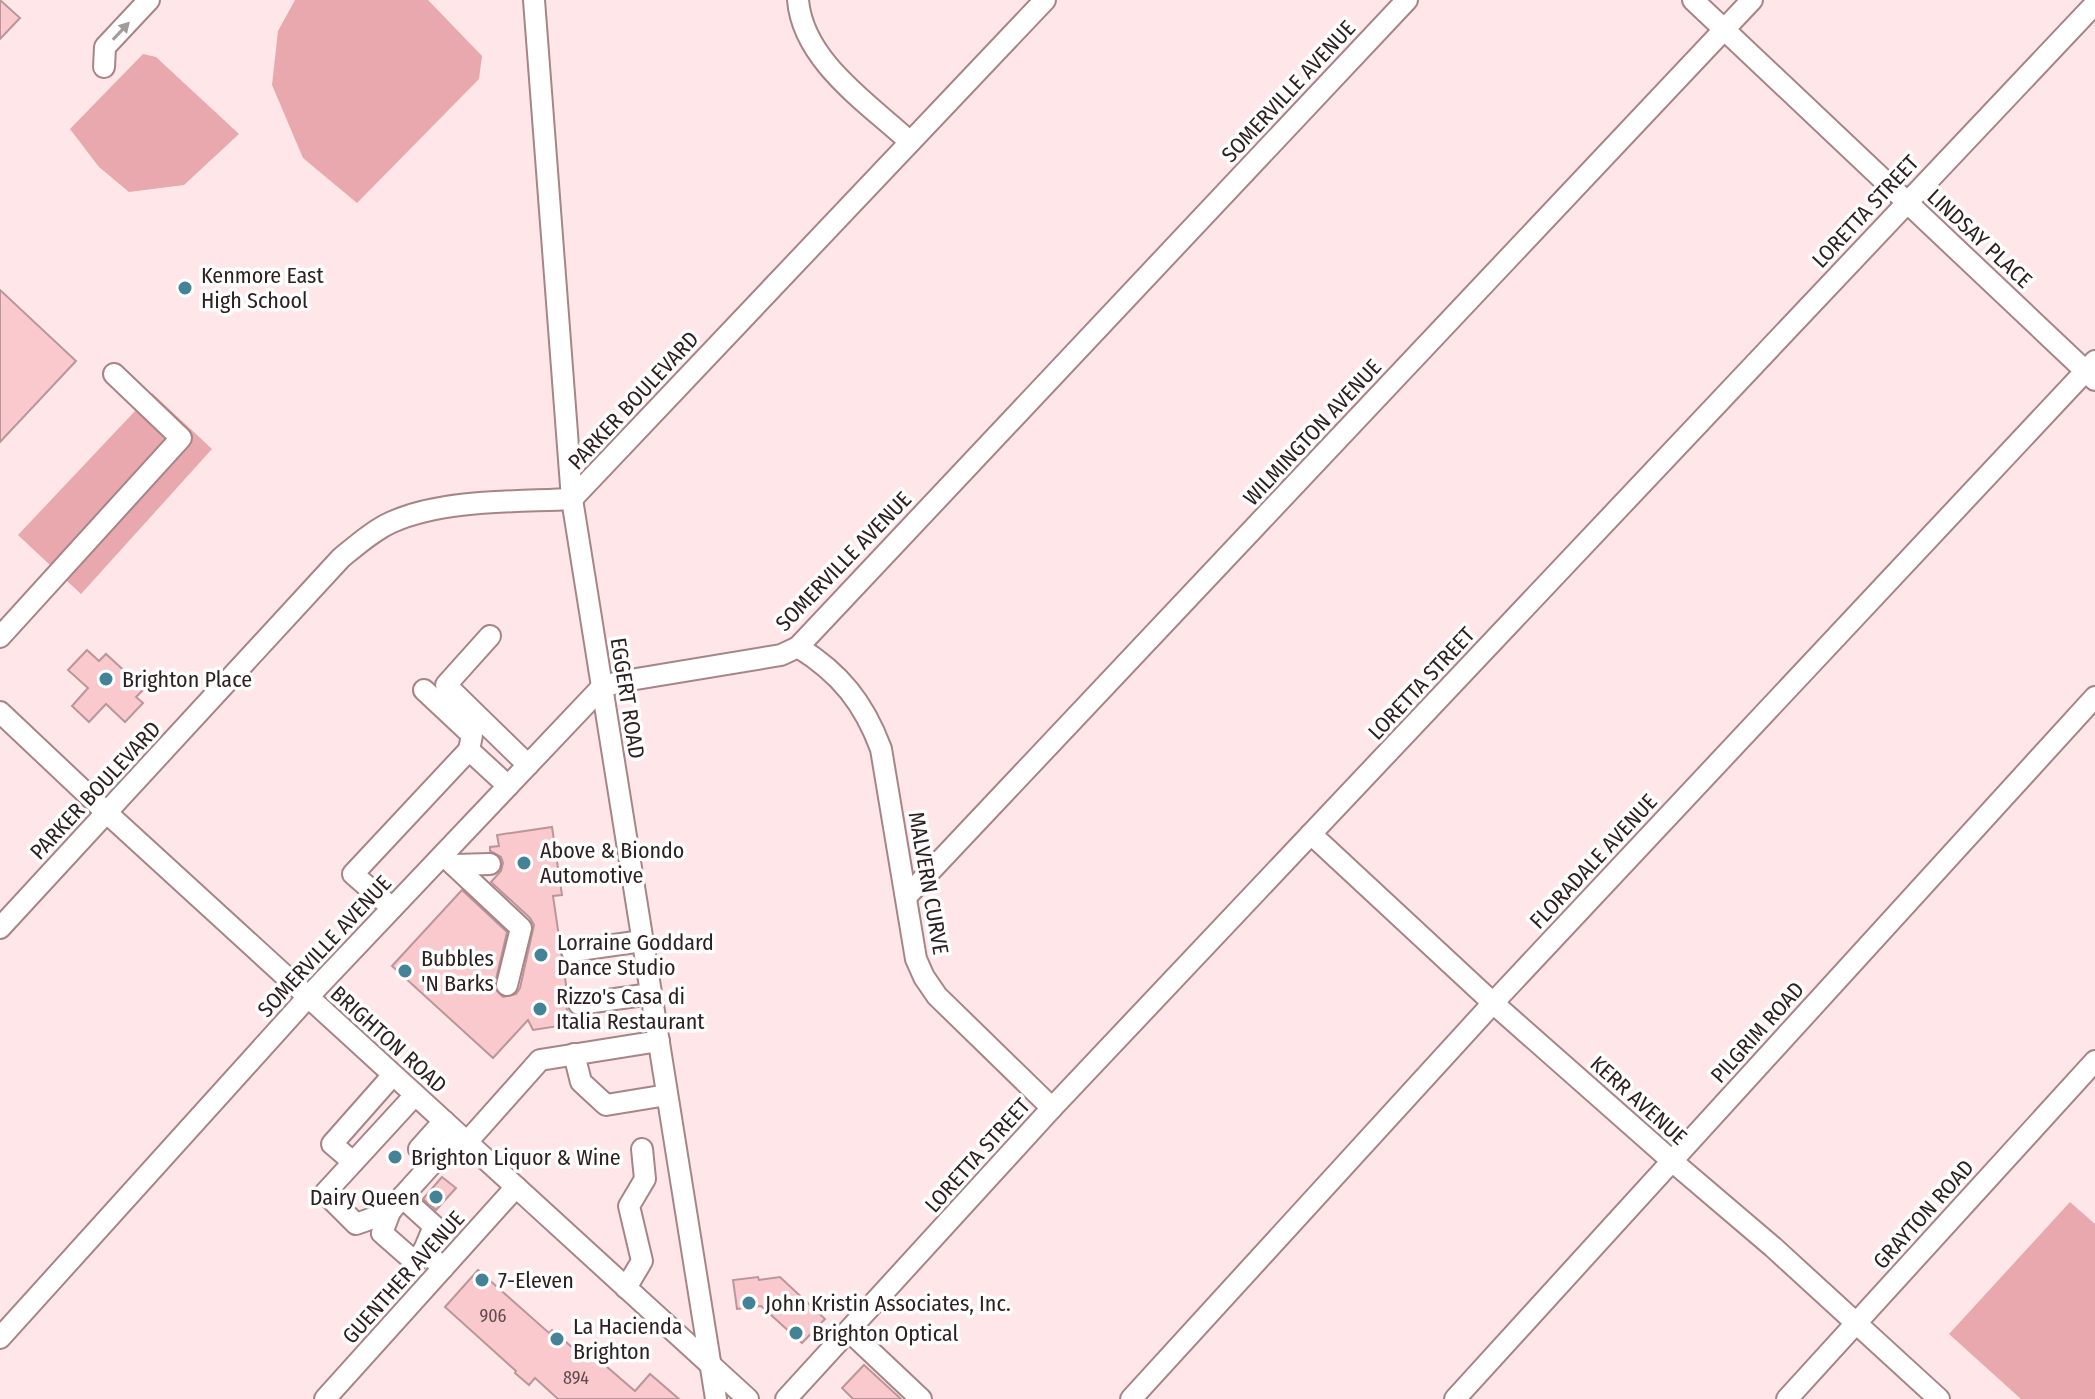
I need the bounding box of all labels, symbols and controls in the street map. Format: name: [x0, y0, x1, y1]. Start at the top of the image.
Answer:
street label: SOMERVILLE AVENUE: [1216, 15, 1361, 168]
one-way arrow: [111, 21, 129, 40]
street label: LORETTA STREET: [1806, 149, 1925, 273]
street label: LINDSAY PLACE: [1922, 183, 2038, 294]
place label: Kenmore East High School: [201, 262, 324, 314]
marker: Kenmore East High School: [176, 279, 194, 297]
street label: PARKER BOULEVARD: [562, 326, 704, 475]
street label: WILMINGTON AVENUE: [1238, 354, 1387, 511]
street label: SOMERVILLE AVENUE: [770, 486, 917, 637]
street label: LORETTA STREET: [1362, 621, 1481, 745]
street label: EGGERT ROAD: [605, 636, 650, 761]
place label: Brighton Place: [122, 666, 252, 693]
marker: Brighton Place: [97, 670, 115, 688]
street label: PARKER BOULEVARD: [24, 716, 166, 865]
street label: FLORADALE AVENUE: [1524, 788, 1663, 934]
street label: MALVERN CURVE: [903, 809, 954, 957]
place label: Above & Biondo Automotive: [540, 837, 684, 889]
marker: Above & Biondo Automotive: [515, 854, 533, 872]
street label: SOMERVILLE AVENUE: [252, 870, 397, 1023]
place label: Lorraine Goddard Dance Studio: [557, 929, 714, 981]
place label: Bubbles 'N Barks: [421, 945, 494, 997]
marker: Lorraine Goddard Dance Studio: [532, 946, 550, 964]
marker: Bubbles 'N Barks: [396, 962, 414, 980]
street label: PILGRIM ROAD: [1705, 976, 1810, 1089]
street label: BRIGHTON ROAD: [325, 980, 452, 1099]
place label: Rizzo's Casa di Italia Restaurant: [556, 983, 705, 1035]
marker: Rizzo's Casa di Italia Restaurant: [531, 1000, 549, 1018]
street label: KERR AVENUE: [1585, 1050, 1692, 1151]
street label: LORETTA STREET: [919, 1092, 1036, 1218]
place label: Brighton Liquor & Wine: [411, 1144, 621, 1171]
marker: Brighton Liquor & Wine: [386, 1148, 404, 1166]
street label: GRAYTON ROAD: [1867, 1154, 1979, 1274]
place label: Dairy Queen: [310, 1184, 420, 1211]
marker: Dairy Queen: [427, 1188, 445, 1206]
street label: GUENTHER AVENUE: [337, 1205, 470, 1349]
place label: 7-Eleven: [498, 1267, 574, 1294]
marker: 7-Eleven: [473, 1271, 491, 1289]
place label: John Kristin Associates, Inc.: [765, 1290, 1011, 1317]
marker: John Kristin Associates, Inc.: [740, 1294, 758, 1312]
house number: 906: [479, 1305, 507, 1327]
place label: La Hacienda Brighton: [573, 1313, 683, 1365]
place label: Brighton Optical: [812, 1320, 958, 1347]
marker: Brighton Optical: [787, 1324, 805, 1342]
marker: La Hacienda Brighton: [548, 1330, 566, 1348]
house number: 894: [563, 1367, 589, 1389]

